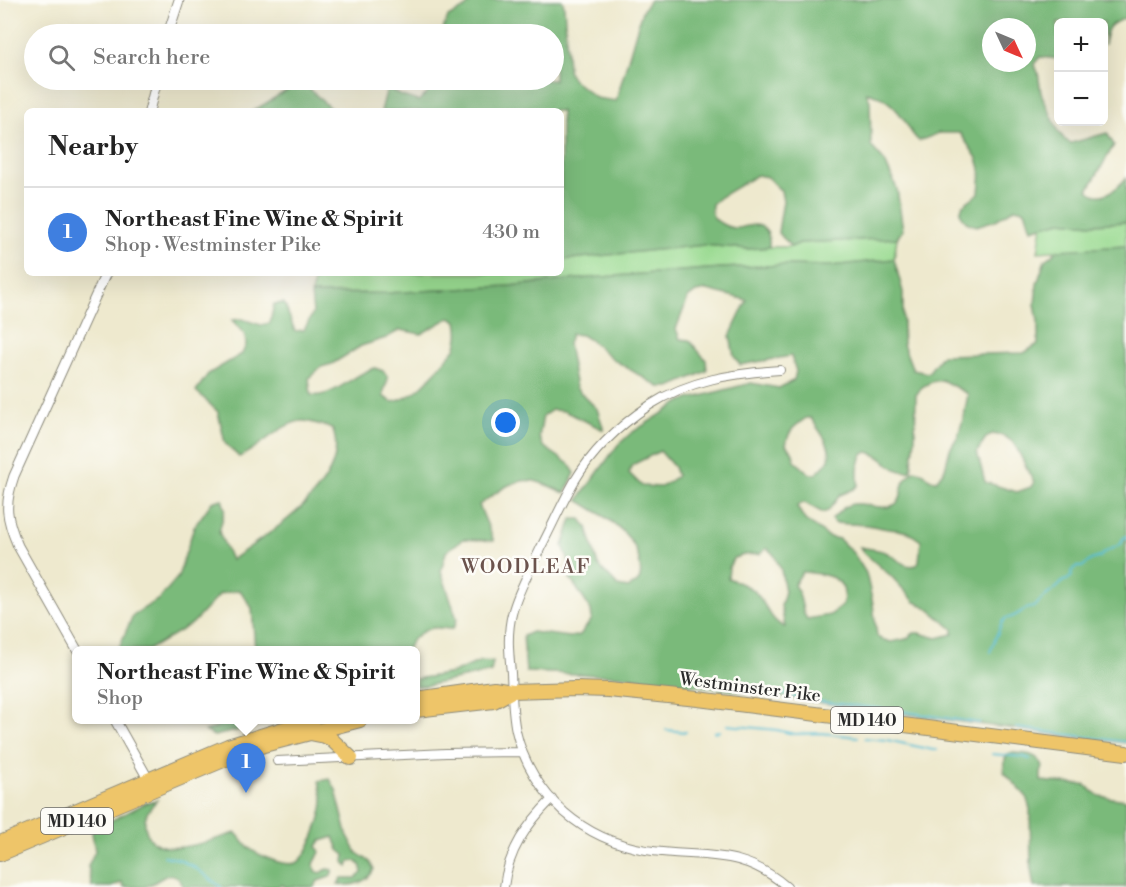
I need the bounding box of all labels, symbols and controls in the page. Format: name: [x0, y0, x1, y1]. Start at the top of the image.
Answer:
north arrow: [982, 18, 1036, 72]
map controls: [1054, 18, 1108, 126]
button: +: [1054, 18, 1108, 72]
search box: [24, 24, 564, 90]
icon: search: [45, 41, 78, 74]
text: Search here: [93, 44, 210, 71]
button: −: [1054, 72, 1108, 126]
text: Nearby: [48, 131, 138, 163]
text: Northeast Fine Wine & Spirit: [105, 206, 403, 233]
text: 1: [63, 220, 72, 245]
text: 430 m: [482, 220, 540, 245]
text: Shop · Westminster Pike: [105, 233, 321, 258]
your location: [491, 408, 520, 437]
district label: WOODLEAF: [460, 555, 591, 580]
popup: [72, 646, 420, 724]
text: Northeast Fine Wine & Spirit: [97, 659, 395, 686]
street label: Westminster Pike: [677, 667, 822, 708]
text: Shop: [97, 686, 143, 711]
road number: MD 140: [831, 707, 903, 733]
pin: 1: [226, 744, 266, 793]
road number: MD 140: [41, 808, 113, 834]

